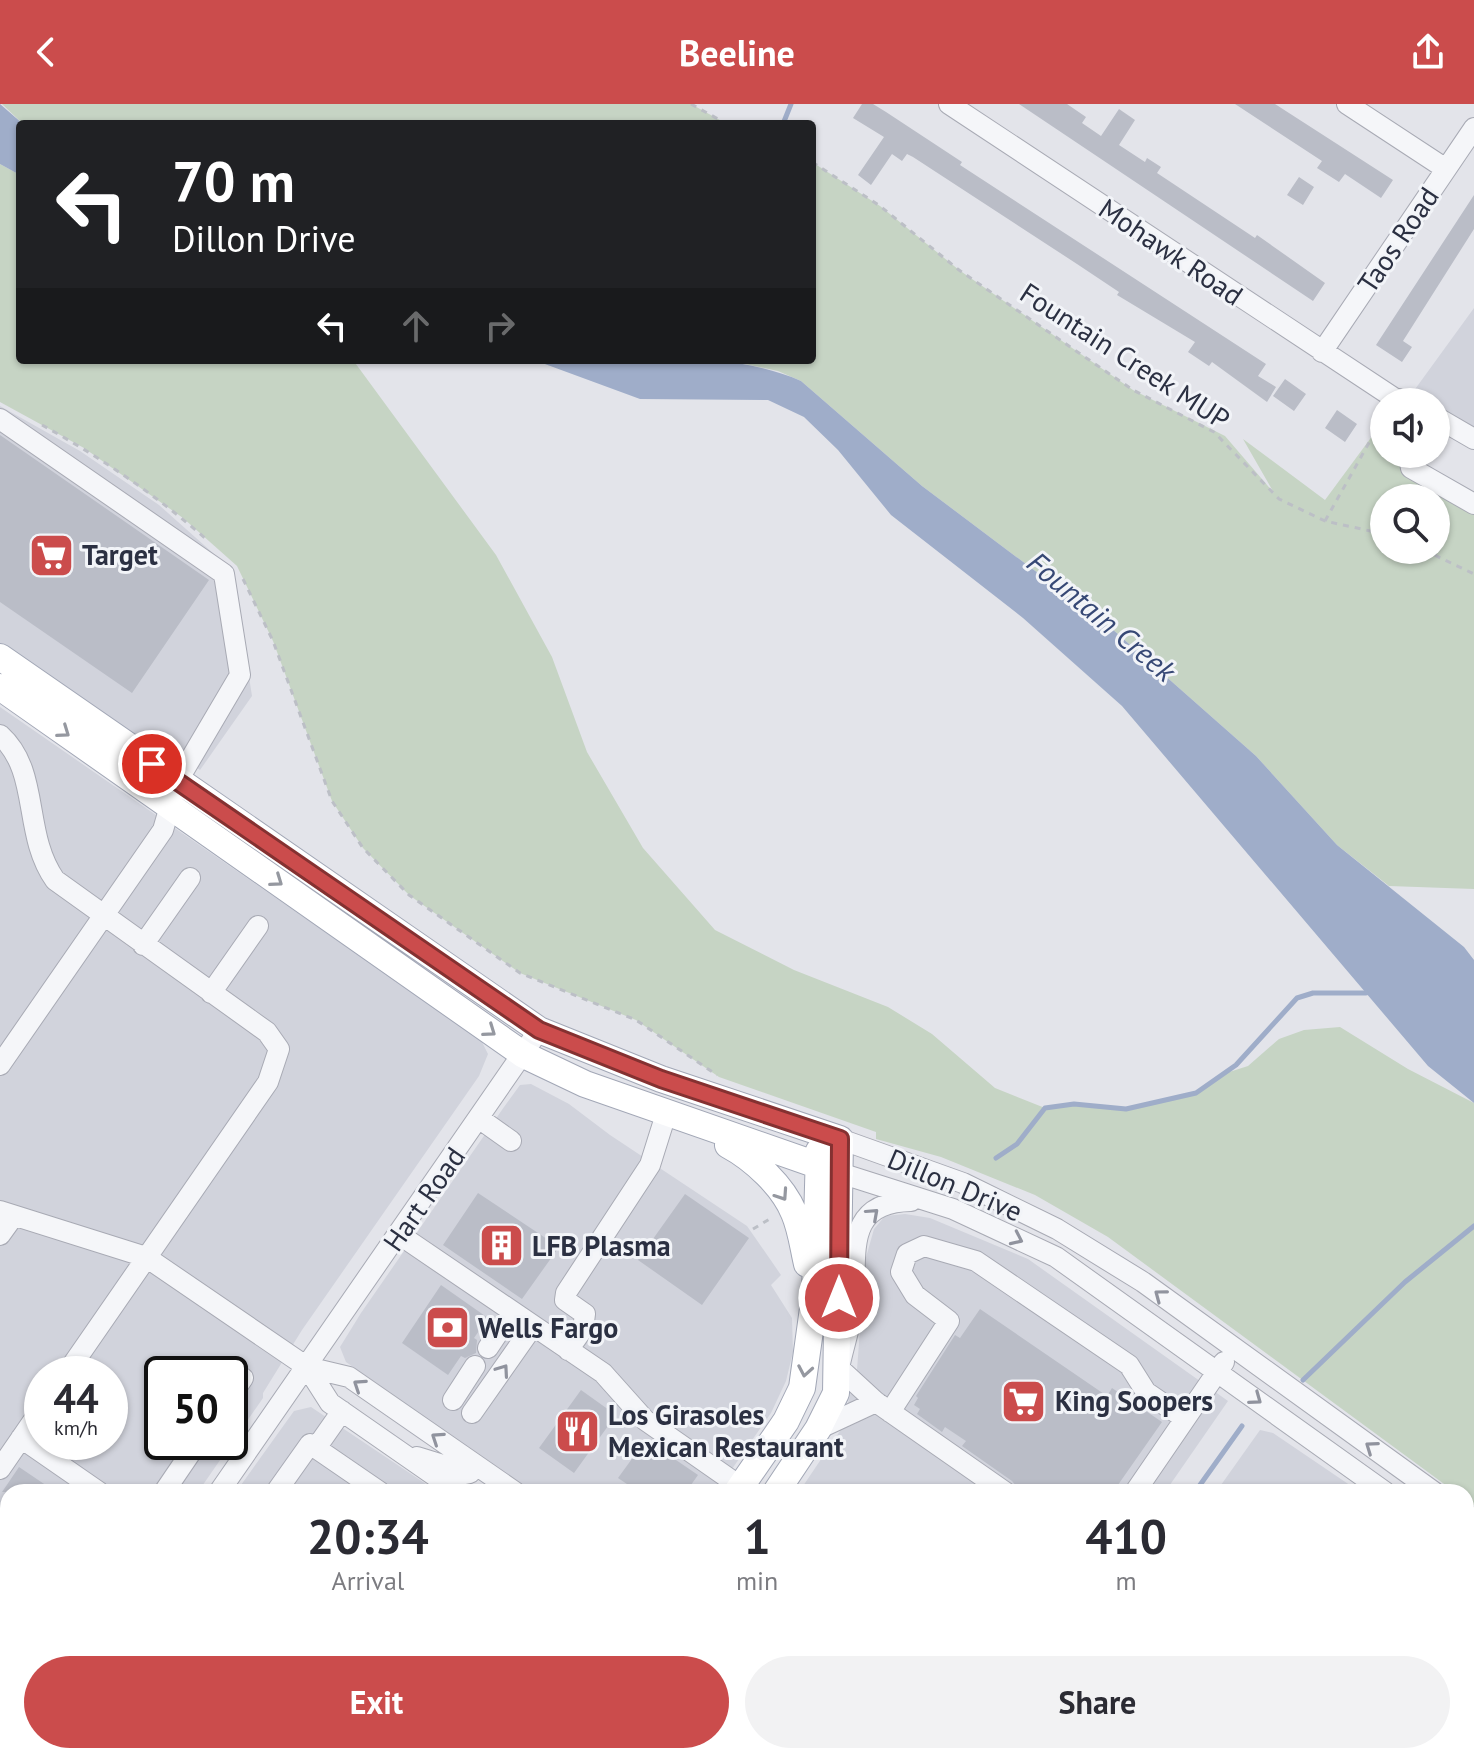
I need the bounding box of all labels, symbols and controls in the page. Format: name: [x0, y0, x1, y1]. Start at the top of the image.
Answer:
text: Beeline: [679, 29, 795, 76]
icon: back: [24, 30, 68, 74]
icon: share: [1406, 30, 1450, 74]
text: 70 m: [172, 145, 295, 217]
icon: left: [40, 152, 144, 256]
street label: Taos Road: [1349, 180, 1446, 300]
street label: Mohawk Road: [1092, 190, 1251, 313]
text: Dillon Drive: [172, 215, 356, 262]
street label: Fountain Creek MUP: [1013, 274, 1237, 437]
icon: left: [310, 304, 354, 348]
icon: ahead: [394, 304, 438, 348]
icon: right: [478, 304, 522, 348]
map controls: [1370, 388, 1450, 564]
button: sound: [1370, 388, 1450, 468]
button: search: [1370, 484, 1450, 564]
supermarket icon: Target: [27, 531, 75, 579]
place label: Target: [82, 536, 158, 573]
water label: Fountain Creek: [1019, 542, 1186, 690]
one-way arrow: [56, 722, 70, 737]
pin: [118, 730, 186, 798]
icon: arrive: [130, 742, 174, 786]
one-way arrow: [269, 871, 283, 886]
one-way arrow: [481, 1021, 495, 1036]
street label: Hart Road: [374, 1139, 473, 1258]
street label: Dillon Drive: [882, 1140, 1028, 1229]
one-way arrow: [772, 1186, 787, 1201]
one-way arrow: [864, 1209, 878, 1223]
building icon: LFB Plasma: [477, 1222, 525, 1270]
place label: LFB Plasma: [532, 1227, 671, 1264]
one-way arrow: [1009, 1229, 1024, 1245]
position arrow: [797, 1256, 881, 1340]
one-way arrow: [1154, 1290, 1169, 1304]
bank icon: Wells Fargo: [423, 1304, 471, 1352]
place label: Wells Fargo: [478, 1309, 618, 1346]
speed limit sign: 50: [144, 1356, 248, 1460]
one-way arrow: [493, 1364, 508, 1378]
one-way arrow: [798, 1365, 815, 1378]
text: 44: [53, 1372, 99, 1424]
supermarket icon: King Soopers: [1000, 1377, 1048, 1425]
one-way arrow: [353, 1380, 367, 1395]
place label: King Soopers: [1055, 1382, 1213, 1419]
one-way arrow: [1248, 1389, 1262, 1404]
place label: Los Girasoles Mexican Restaurant: [608, 1396, 844, 1465]
restaurant icon: Los Girasoles Mexican Restaurant: [553, 1407, 601, 1455]
text: km/h: [54, 1415, 98, 1441]
one-way arrow: [431, 1433, 445, 1448]
one-way arrow: [1365, 1442, 1379, 1457]
text: 20:34: [307, 1505, 429, 1567]
text: 1: [743, 1505, 771, 1567]
text: 410: [1085, 1505, 1167, 1567]
text: Arrival: [332, 1564, 404, 1597]
text: min: [736, 1564, 778, 1597]
text: m: [1116, 1564, 1137, 1597]
button: Exit: [24, 1656, 729, 1748]
button: Share: [745, 1656, 1450, 1748]

